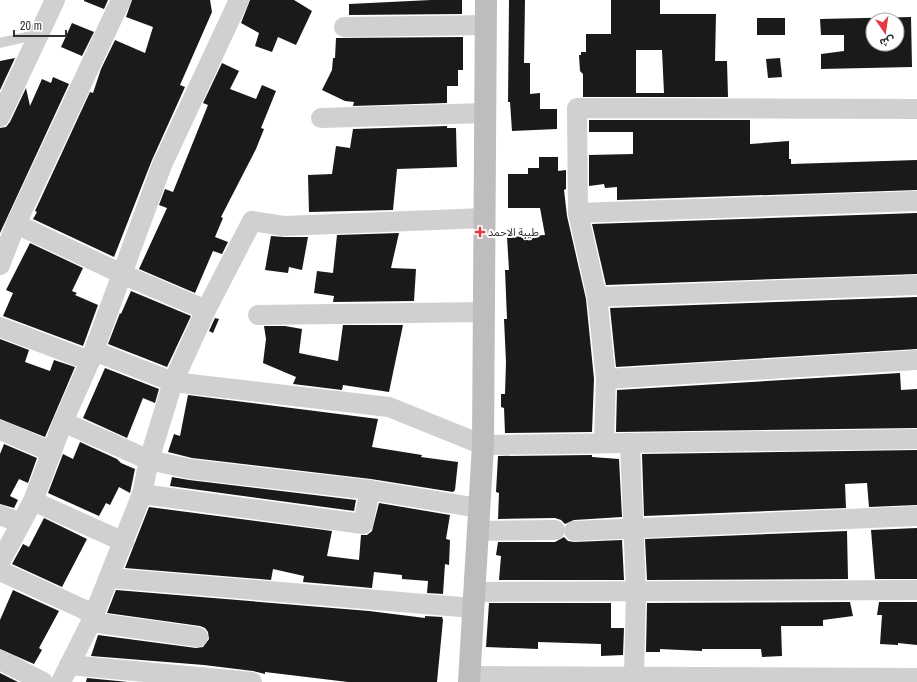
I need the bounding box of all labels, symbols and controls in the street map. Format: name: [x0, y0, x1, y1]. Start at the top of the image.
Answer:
scale bar: [14, 12, 66, 38]
north arrow: [865, 12, 905, 52]
text: 20 m: [20, 18, 42, 34]
text: ش: [878, 33, 896, 50]
place label: طيبة الاحمد: [488, 225, 539, 239]
marker: طيبة الاحمد: [475, 227, 485, 237]

